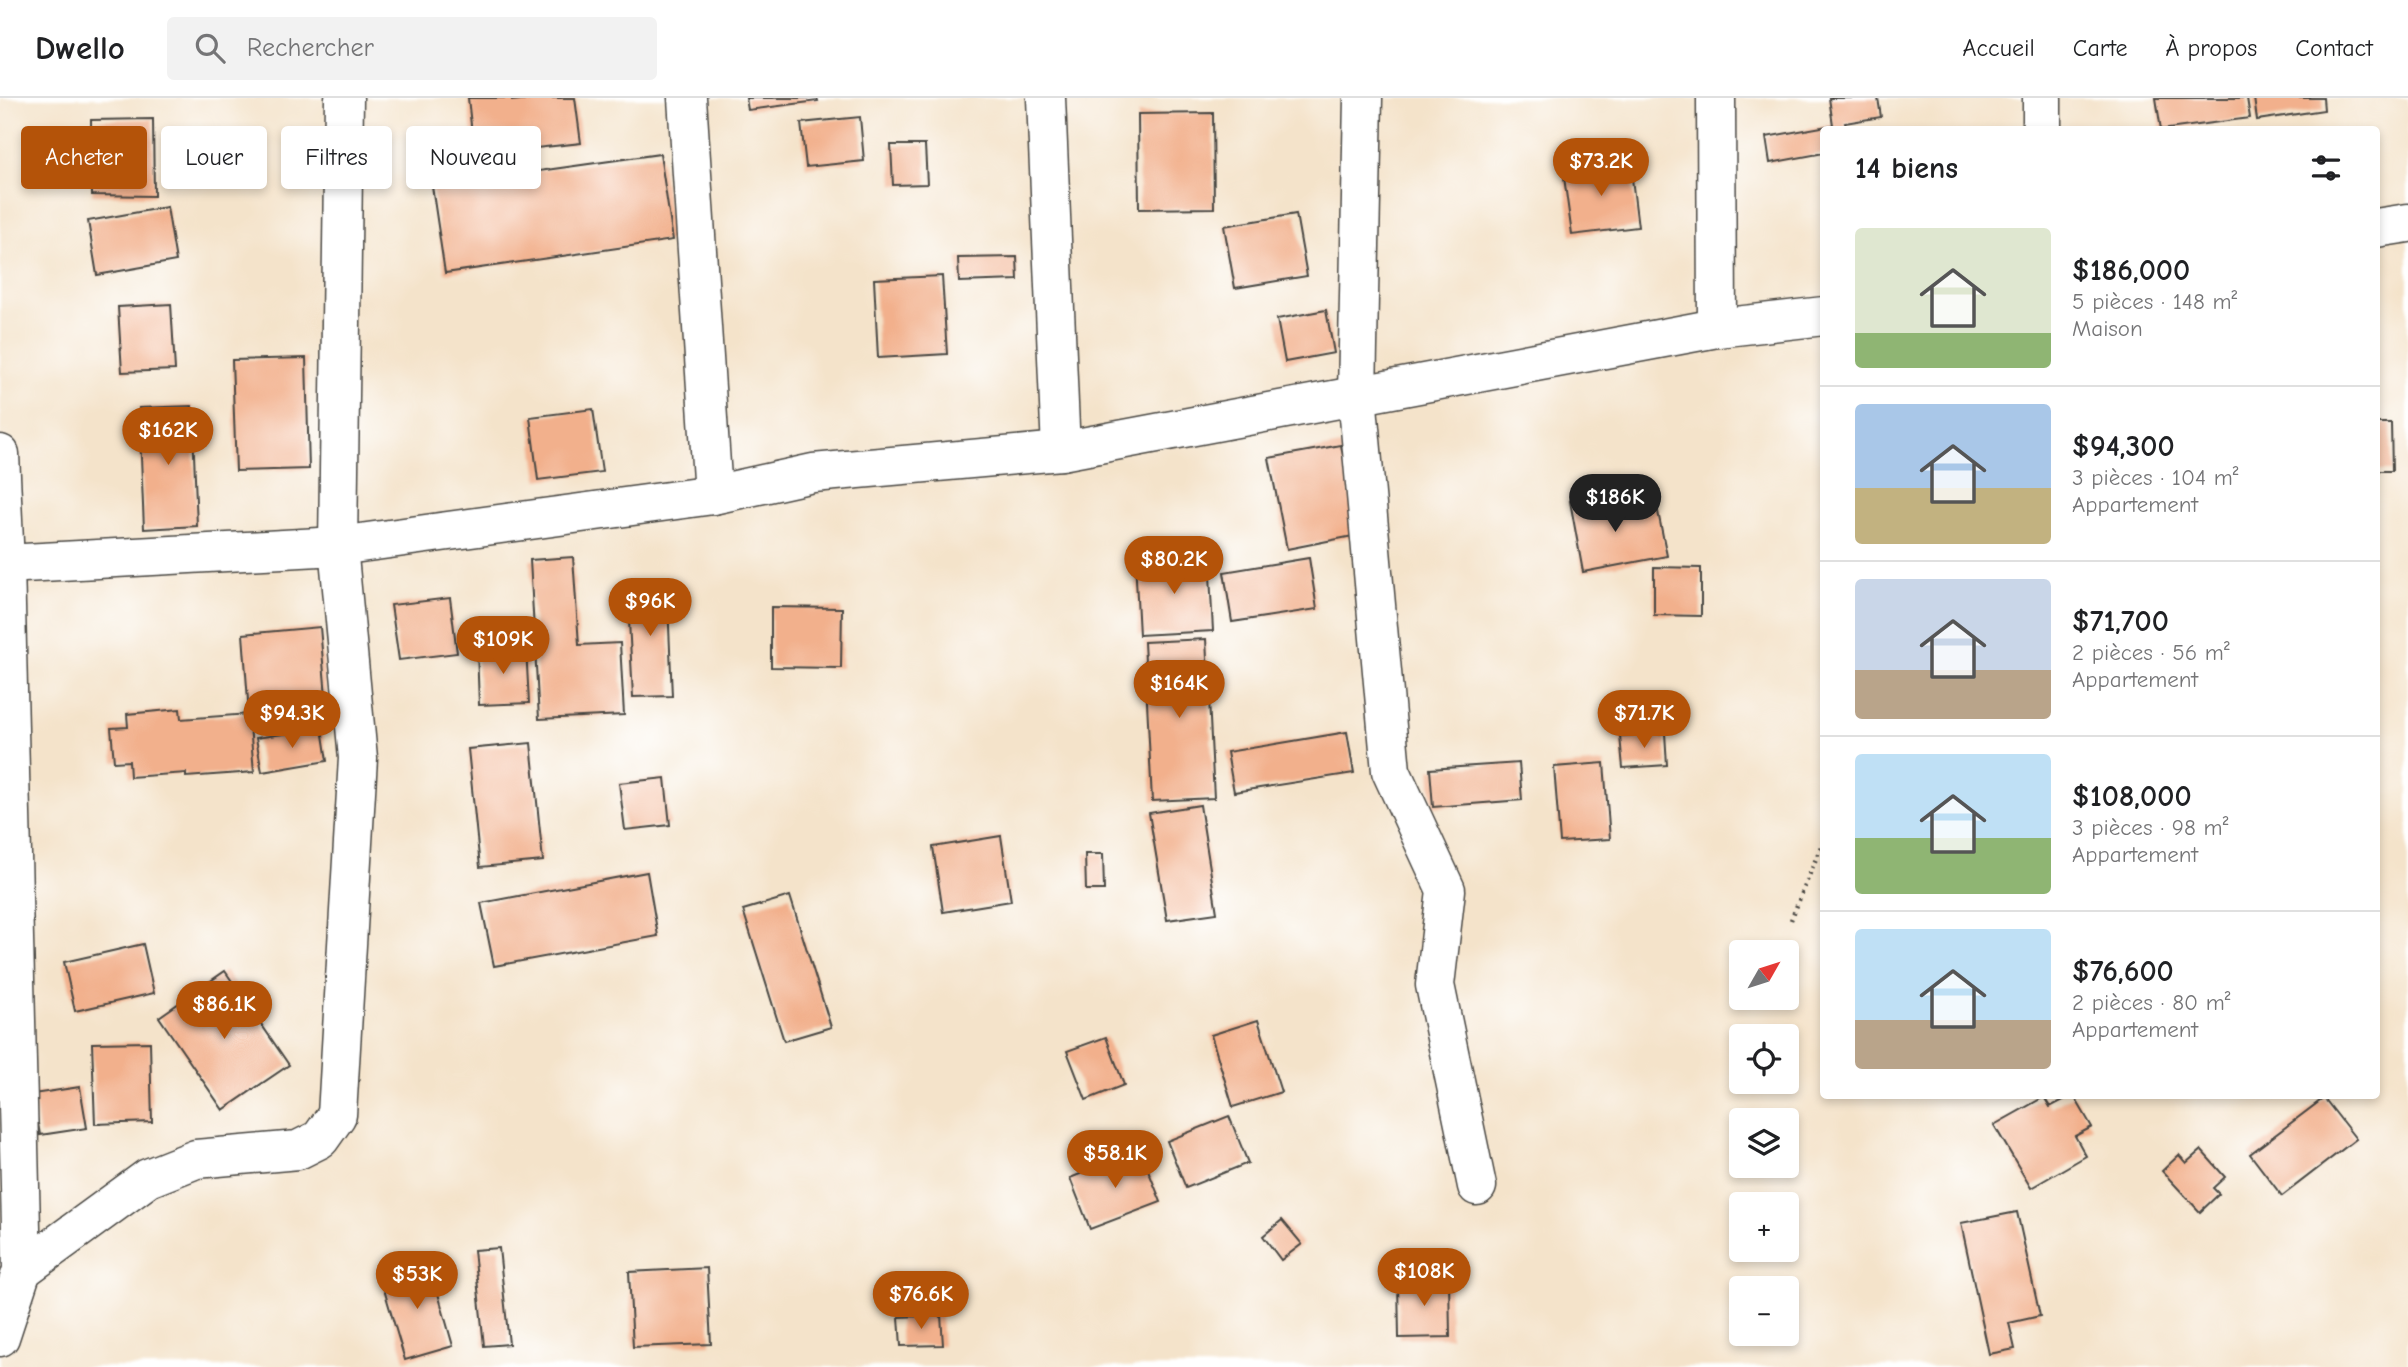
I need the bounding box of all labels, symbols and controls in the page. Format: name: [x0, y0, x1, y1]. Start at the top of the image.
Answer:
search box: [167, 17, 657, 80]
text: Dwello: [35, 29, 125, 67]
icon: search: [191, 29, 229, 67]
text: Rechercher: [247, 33, 374, 63]
text: Accueil: [1963, 34, 2035, 62]
text: Carte: [2073, 34, 2128, 62]
text: À propos: [2166, 34, 2257, 62]
text: Contact: [2295, 34, 2373, 62]
chip: Acheter: [21, 126, 147, 189]
chip: Louer: [161, 126, 267, 189]
chip: Filtres: [281, 126, 392, 189]
chip: Nouveau: [406, 126, 541, 189]
pin: $73.2K: [1544, 139, 1658, 198]
text: $73.2K: [1569, 147, 1633, 174]
icon: filters: [2307, 149, 2345, 187]
text: 14 biens: [1855, 151, 1958, 186]
text: $186,000: [2072, 253, 2190, 288]
icon: home: [1911, 256, 1995, 340]
text: 5 pièces · 148 m²: [2072, 288, 2237, 315]
text: Maison: [2072, 315, 2143, 342]
pin: $162K: [119, 408, 217, 467]
text: $162K: [138, 416, 198, 443]
text: $94,300: [2072, 429, 2175, 464]
icon: home: [1911, 432, 1995, 516]
text: 3 pièces · 104 m²: [2072, 464, 2239, 491]
pin: $186K: [1566, 474, 1664, 534]
text: $186K: [1585, 483, 1645, 510]
text: Appartement: [2072, 491, 2198, 518]
pin: $80.2K: [1117, 536, 1231, 596]
text: $80.2K: [1140, 545, 1208, 572]
pin: $96K: [609, 578, 691, 638]
text: $96K: [625, 587, 675, 614]
text: $71,700: [2072, 604, 2169, 639]
icon: home: [1911, 607, 1995, 691]
pin: $109K: [454, 616, 552, 676]
text: $109K: [472, 625, 534, 652]
text: 2 pièces · 56 m²: [2072, 639, 2230, 666]
pin: $164K: [1130, 660, 1228, 720]
text: Appartement: [2072, 666, 2198, 693]
text: $164K: [1150, 669, 1208, 696]
pin: $94.3K: [235, 690, 349, 750]
pin: $71.7K: [1587, 690, 1701, 750]
text: $94.3K: [259, 699, 325, 726]
text: $71.7K: [1614, 699, 1674, 726]
text: $108,000: [2072, 779, 2192, 814]
icon: home: [1911, 782, 1995, 866]
text: 3 pièces · 98 m²: [2072, 814, 2228, 841]
text: Appartement: [2072, 841, 2198, 868]
north arrow: [1729, 940, 1799, 1010]
map controls: [1729, 940, 1799, 1346]
text: $76,600: [2072, 954, 2174, 989]
icon: home: [1911, 957, 1995, 1041]
pin: $86.1K: [167, 982, 281, 1041]
text: 2 pièces · 80 m²: [2072, 989, 2231, 1016]
text: $86.1K: [192, 990, 256, 1017]
text: Appartement: [2072, 1016, 2198, 1043]
button: locate: [1729, 1024, 1799, 1094]
button: layers: [1729, 1108, 1799, 1178]
pin: $58.1K: [1058, 1130, 1172, 1190]
text: $58.1K: [1083, 1139, 1147, 1166]
button: +: [1729, 1192, 1799, 1262]
pin: $108K: [1375, 1248, 1473, 1308]
pin: $53K: [376, 1252, 458, 1311]
text: $108K: [1394, 1257, 1454, 1284]
text: $53K: [392, 1260, 442, 1287]
pin: $76.6K: [864, 1272, 978, 1331]
button: −: [1729, 1276, 1799, 1346]
text: $76.6K: [889, 1280, 953, 1307]

